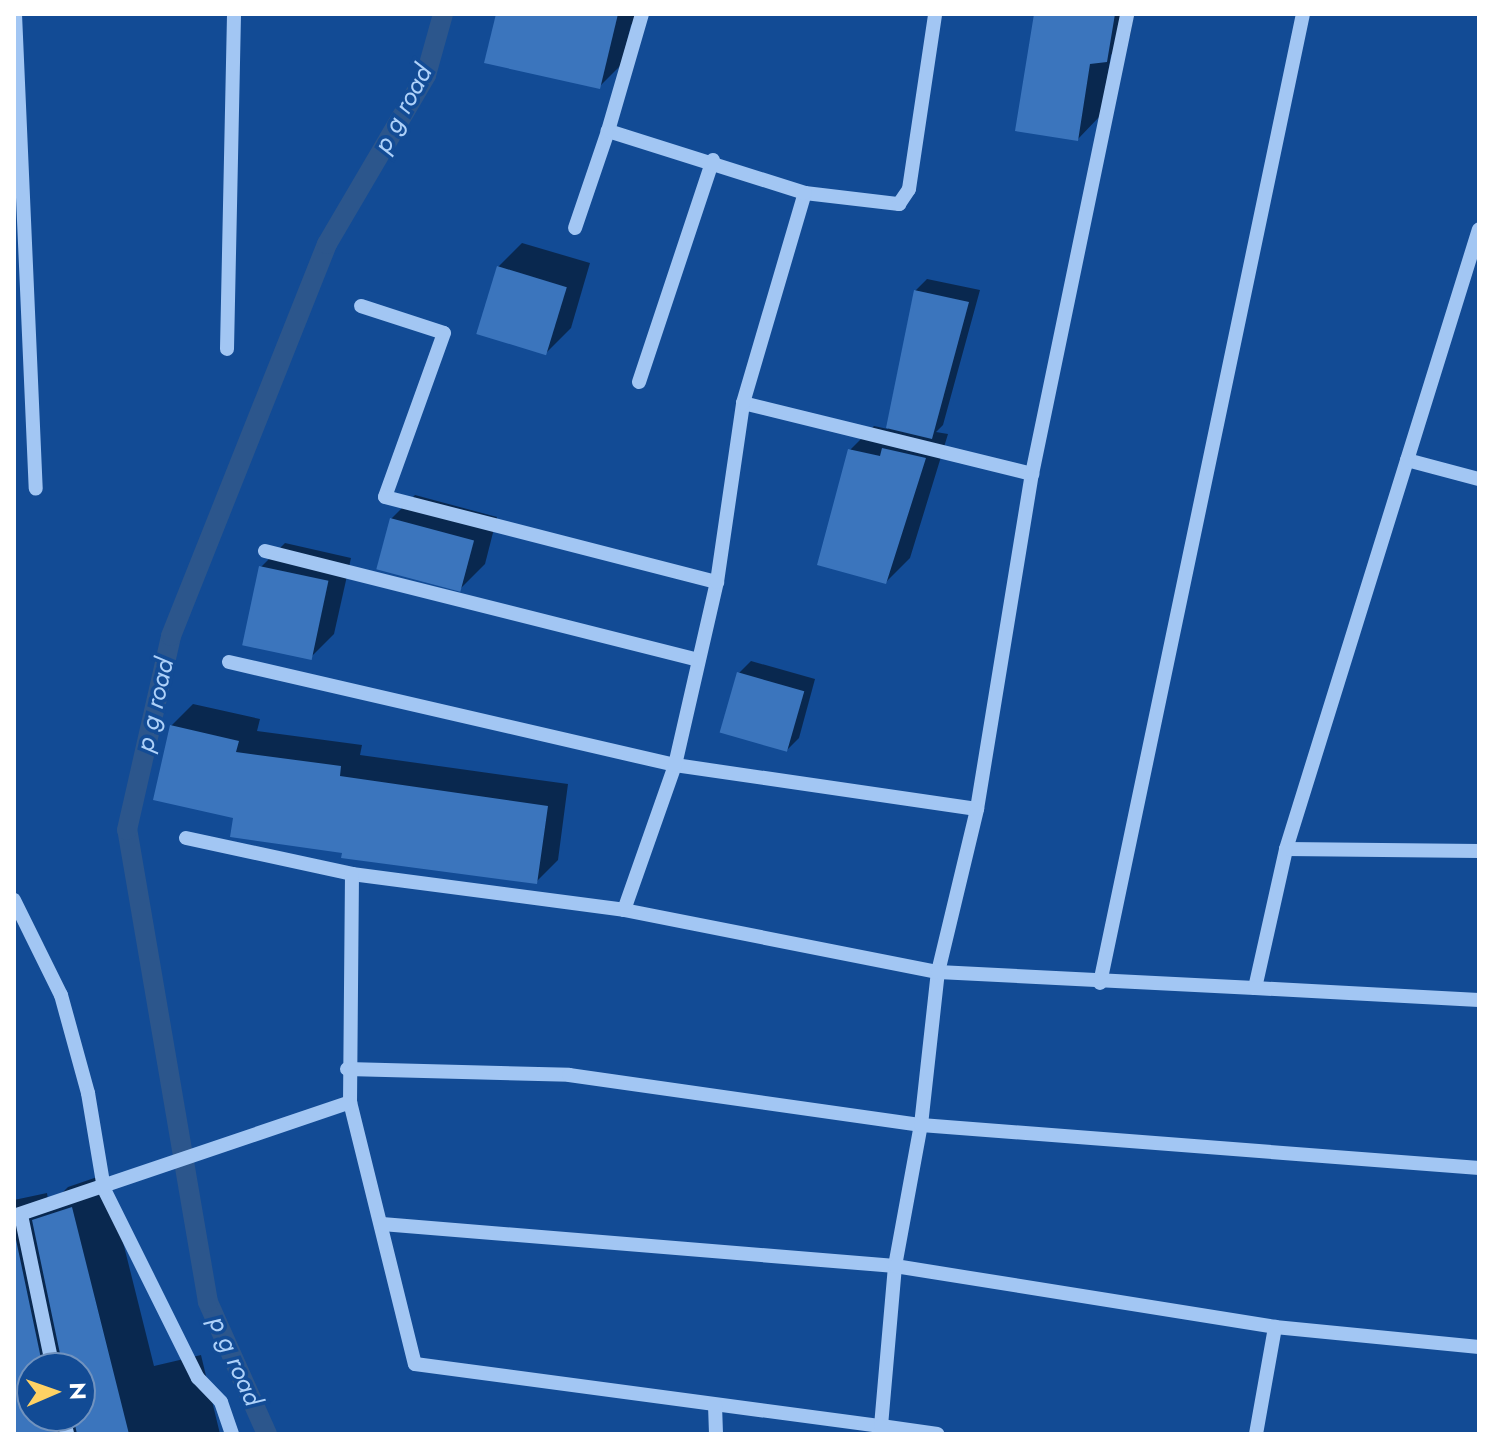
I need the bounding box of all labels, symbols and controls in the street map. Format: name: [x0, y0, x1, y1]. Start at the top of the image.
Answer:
water label: p g road: [367, 60, 439, 158]
water label: p g road: [129, 655, 181, 755]
water label: p g road: [201, 1311, 269, 1411]
north arrow: [16, 1352, 96, 1432]
text: N: [62, 1382, 94, 1401]

